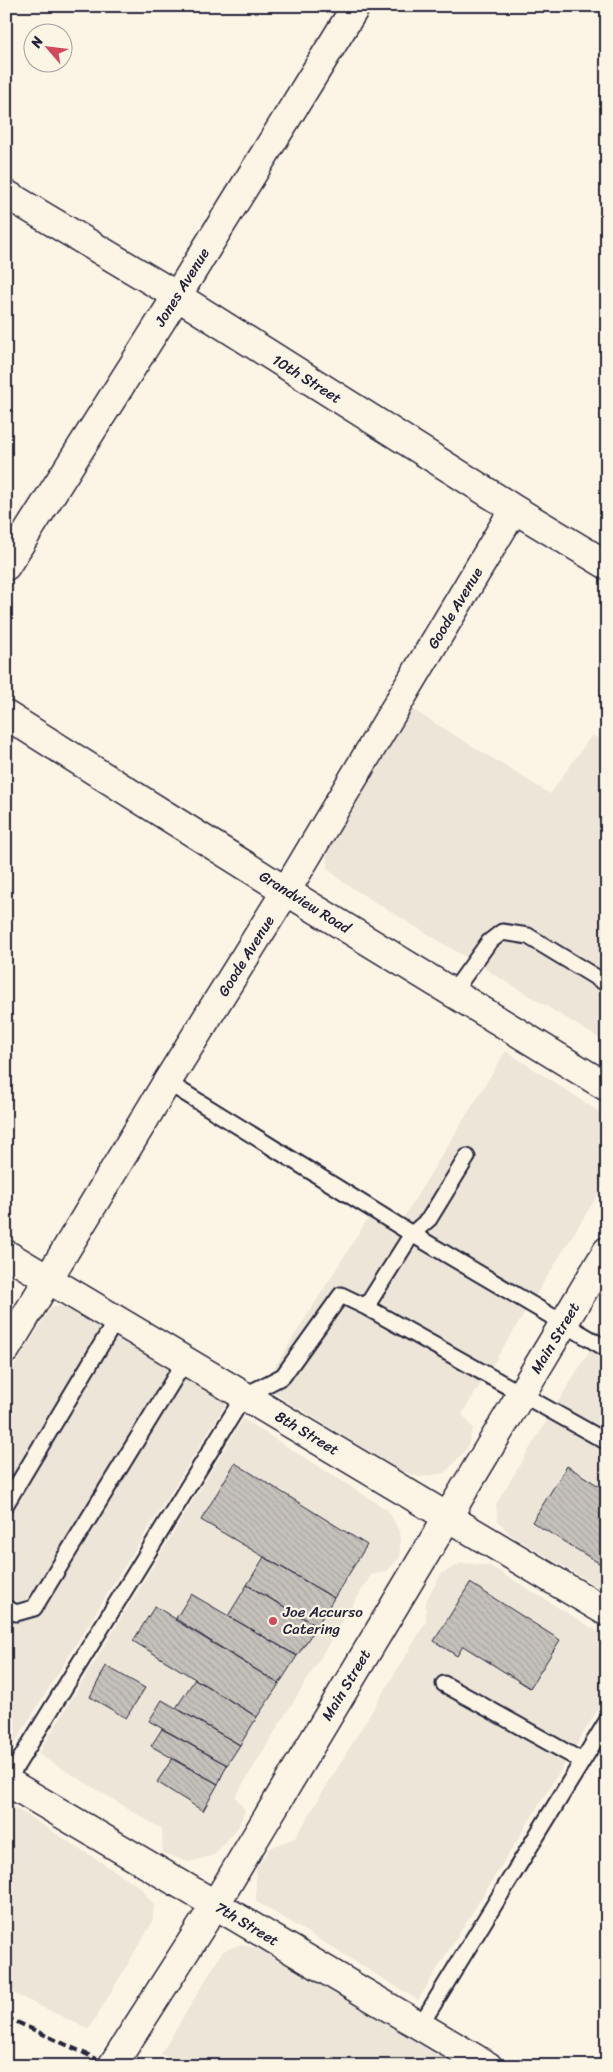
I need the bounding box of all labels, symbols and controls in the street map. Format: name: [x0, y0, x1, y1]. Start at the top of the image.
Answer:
north arrow: [22, 22, 72, 72]
text: N: [23, 32, 50, 53]
street label: Jones Avenue: [147, 242, 217, 333]
street label: 10th Street: [267, 347, 347, 411]
street label: Goode Avenue: [420, 562, 490, 654]
street label: Grandview Road: [254, 863, 357, 941]
street label: Goode Avenue: [211, 910, 281, 1002]
street label: Main Street: [523, 1297, 587, 1379]
street label: 8th Street: [270, 1404, 344, 1463]
place label: Joe Accurso Catering: [282, 1599, 363, 1642]
marker: Joe Accurso Catering: [267, 1615, 279, 1627]
street label: Main Street: [314, 1644, 378, 1726]
street label: 7th Street: [210, 1895, 284, 1954]

